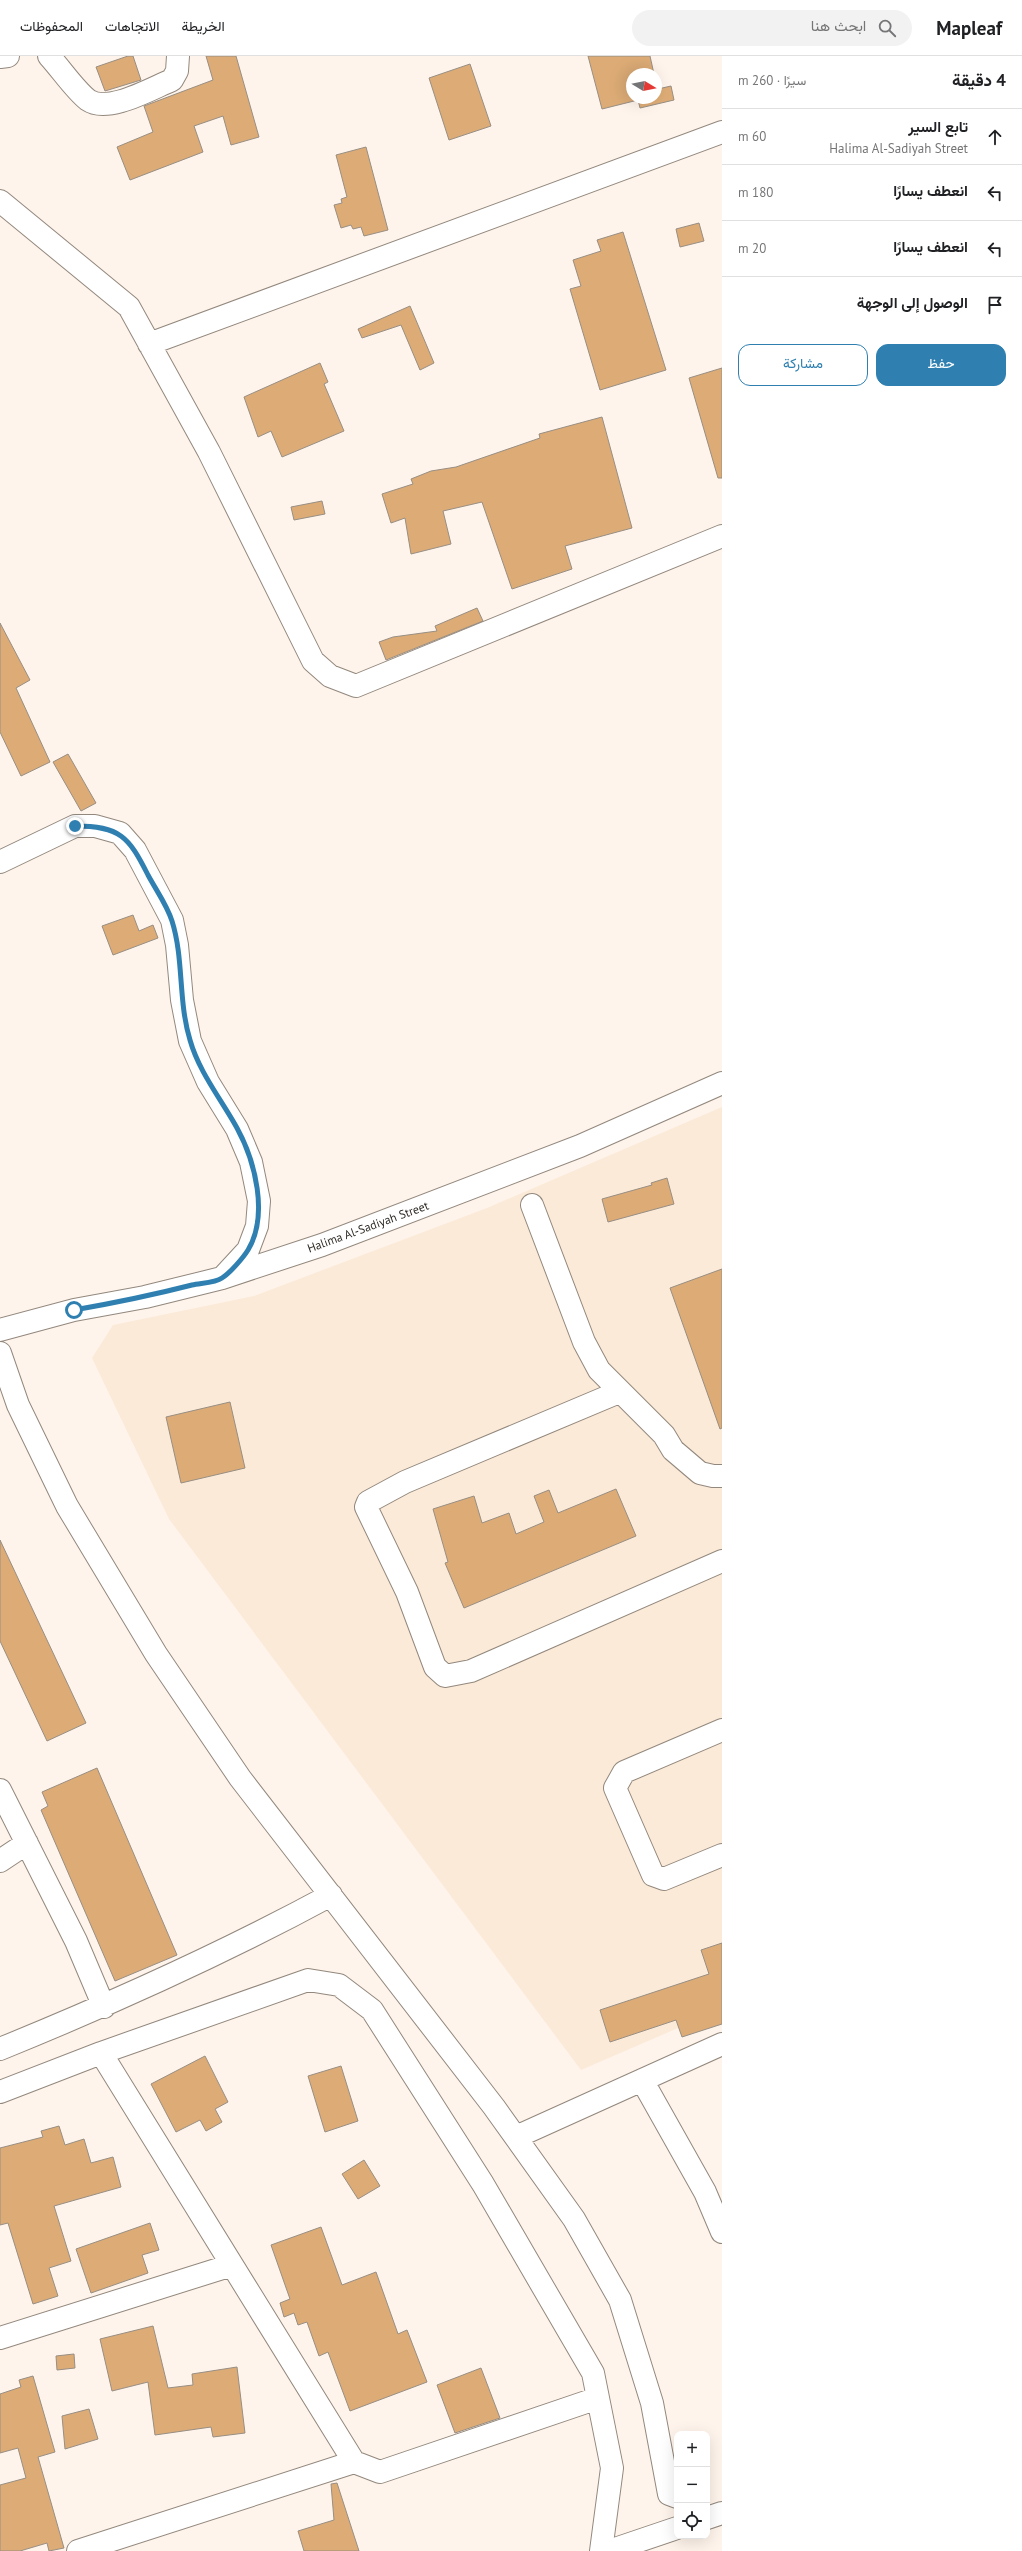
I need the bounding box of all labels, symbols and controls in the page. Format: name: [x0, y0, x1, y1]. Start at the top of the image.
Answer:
search box: [632, 10, 912, 46]
text: ابحث هنا: [811, 16, 866, 35]
text: Mapleaf: [936, 16, 1002, 40]
text: المحفوظات: [20, 17, 83, 35]
text: الاتجاهات: [105, 17, 159, 35]
text: الخريطة: [181, 17, 225, 35]
icon: search: [876, 17, 898, 39]
north arrow: [626, 68, 662, 104]
text: 4 دقيقة: [952, 69, 1006, 91]
text: سيرًا · 260 m: [738, 72, 806, 89]
text: تابع السير: [908, 117, 968, 136]
icon: ahead: [984, 126, 1006, 148]
text: 60 m: [738, 128, 766, 145]
text: Halima Al-Sadiyah Street: [829, 140, 968, 157]
text: انعطف يسارًا: [893, 181, 968, 200]
icon: left: [984, 182, 1006, 204]
text: 180 m: [738, 184, 773, 201]
text: انعطف يسارًا: [893, 237, 968, 256]
icon: left: [984, 238, 1006, 260]
text: 20 m: [738, 240, 766, 257]
text: الوصول إلى الوجهة: [857, 293, 968, 312]
icon: arrive: [984, 294, 1006, 316]
button: مشاركة: [738, 344, 868, 386]
button: حفظ: [876, 344, 1006, 386]
route end: [66, 817, 84, 835]
street label: Halima Al-Sadiyah Street: [305, 1198, 431, 1255]
route start: [65, 1301, 83, 1319]
map controls: [674, 2431, 710, 2539]
button: +: [674, 2431, 710, 2467]
button: −: [674, 2467, 710, 2503]
button: locate: [674, 2503, 710, 2539]

